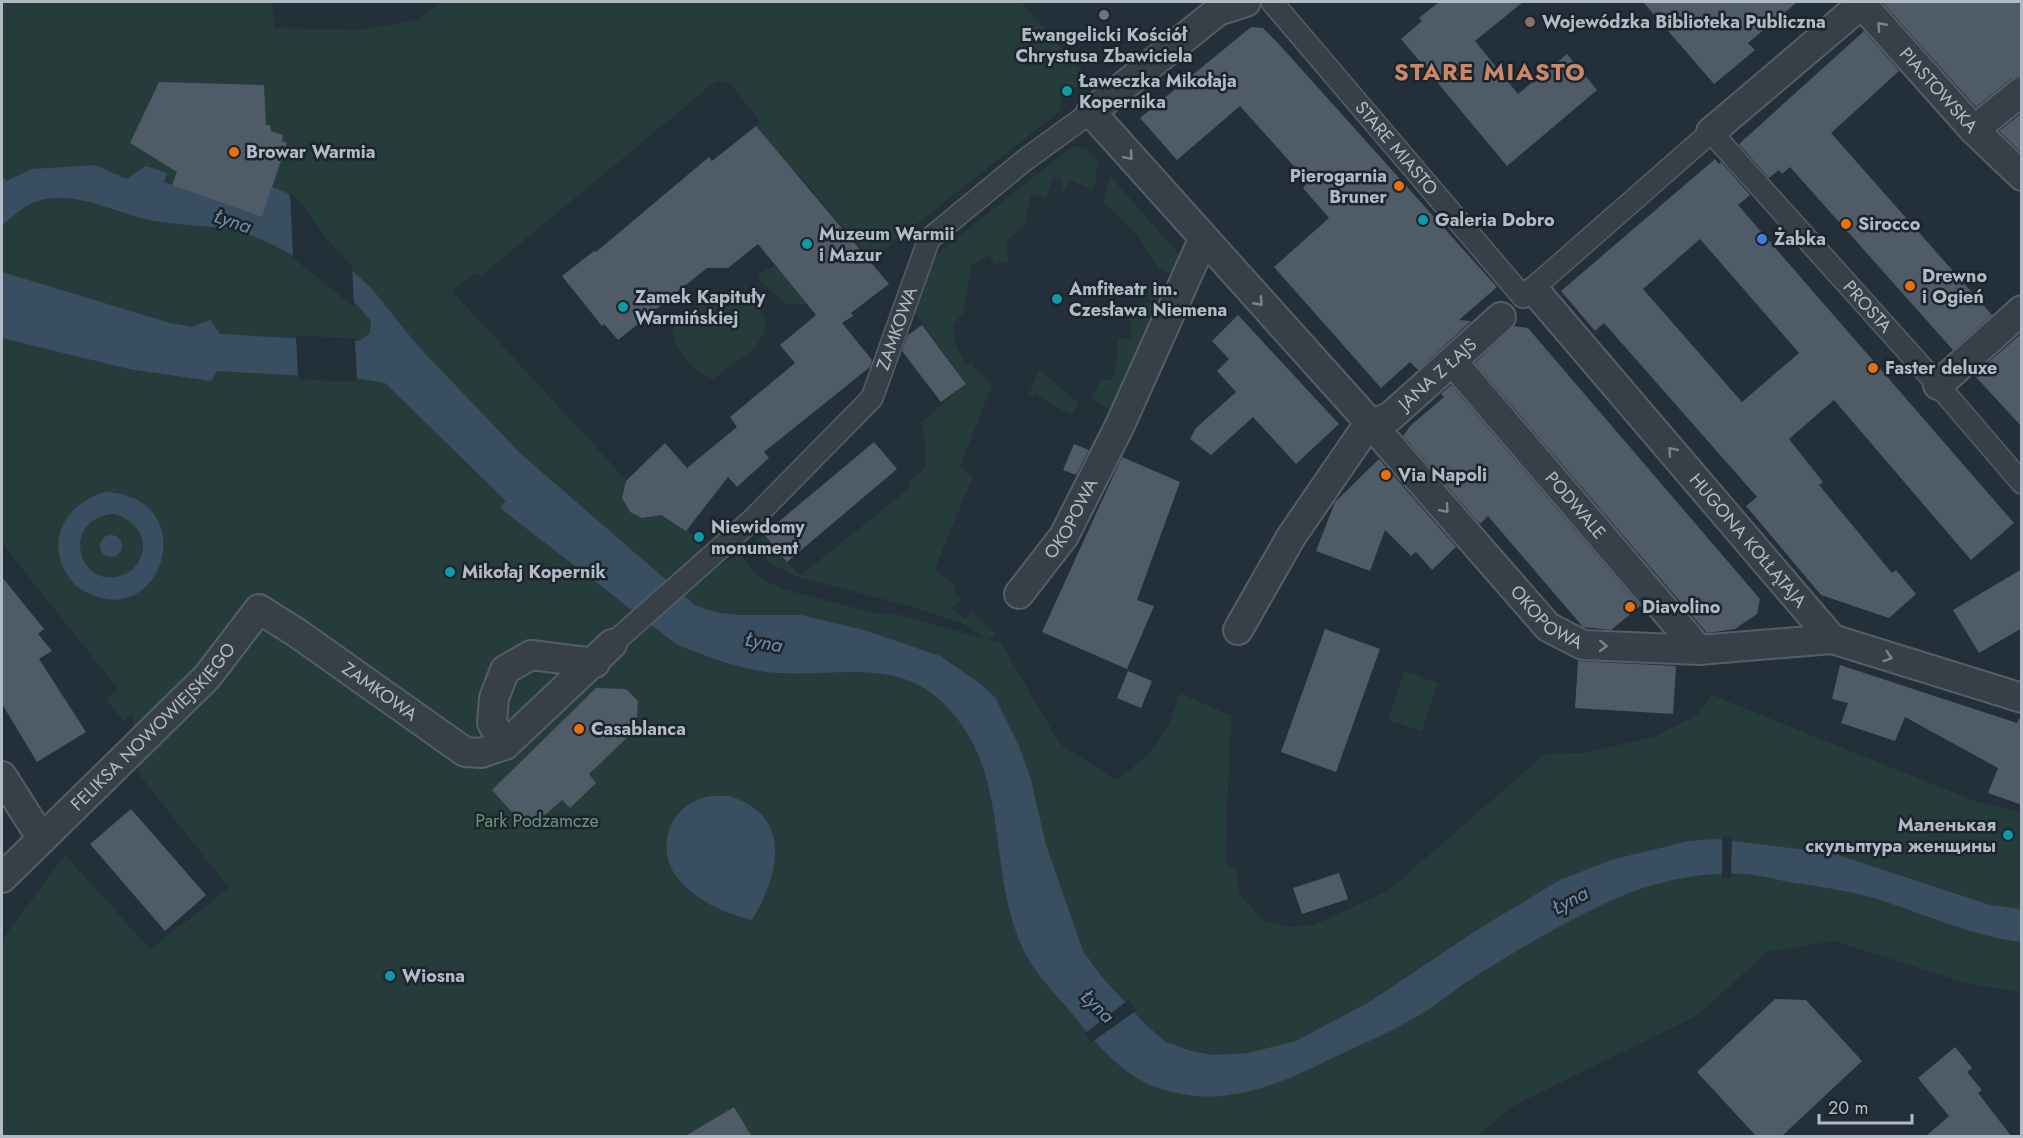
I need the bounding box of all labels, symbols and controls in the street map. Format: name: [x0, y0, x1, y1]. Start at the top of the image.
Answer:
marker: Ewangelicki Kościół Chrystusa Zbawiciela: [1097, 8, 1111, 22]
place label: Wojewódzka Biblioteka Publiczna: [1542, 9, 1826, 35]
marker: Wojewódzka Biblioteka Publiczna: [1523, 15, 1537, 29]
place label: Ewangelicki Kościół Chrystusa Zbawiciela: [1015, 22, 1193, 69]
one-way arrow: [1877, 22, 1888, 33]
street label: PIASTOWSKA: [1893, 42, 1984, 139]
district label: STARE MIASTO: [1394, 54, 1586, 89]
place label: Ławeczka Mikołaja Kopernika: [1078, 68, 1237, 115]
marker: Ławeczka Mikołaja Kopernika: [1060, 84, 1074, 98]
street label: STARE MIASTO: [1349, 96, 1444, 201]
place label: Browar Warmia: [246, 139, 376, 165]
marker: Browar Warmia: [227, 145, 241, 159]
one-way arrow: [1122, 149, 1133, 160]
place label: Pierogarnia Bruner: [1290, 163, 1388, 210]
marker: Pierogarnia Bruner: [1392, 179, 1406, 193]
water label: Łyna: [210, 202, 255, 241]
place label: Galeria Dobro: [1435, 207, 1555, 233]
place label: Sirocco: [1858, 211, 1921, 237]
marker: Galeria Dobro: [1416, 213, 1430, 227]
marker: Sirocco: [1839, 217, 1853, 231]
place label: Muzeum Warmii i Mazur: [819, 221, 955, 268]
place label: Żabka: [1774, 226, 1826, 252]
marker: Żabka: [1755, 232, 1769, 246]
marker: Muzeum Warmii i Mazur: [800, 237, 814, 251]
place label: Drewno i Ogień: [1922, 263, 1987, 310]
street label: PROSTA: [1837, 275, 1898, 339]
place label: Amfiteatr im. Czesława Niemena: [1068, 276, 1227, 323]
marker: Drewno i Ogień: [1903, 279, 1917, 293]
street label: ZAMKOWA: [870, 283, 924, 374]
place label: Zamek Kapituły Warmińskiej: [635, 284, 766, 331]
marker: Amfiteatr im. Czesława Niemena: [1050, 292, 1064, 306]
one-way arrow: [1252, 295, 1263, 305]
marker: Zamek Kapituły Warmińskiej: [616, 300, 630, 314]
street label: JANA Z ŁAJS: [1391, 332, 1483, 418]
place label: Faster deluxe: [1885, 355, 1997, 381]
marker: Faster deluxe: [1866, 361, 1880, 375]
one-way arrow: [1668, 447, 1679, 458]
place label: Via Napoli: [1397, 462, 1487, 488]
street label: PODWALE: [1539, 466, 1612, 545]
marker: Via Napoli: [1379, 468, 1393, 482]
street label: HUGONA KOŁŁĄTAJA: [1683, 468, 1813, 613]
street label: OKOPOWA: [1038, 474, 1104, 565]
one-way arrow: [1438, 502, 1449, 513]
place label: Niewidomy monument: [711, 514, 805, 561]
marker: Niewidomy monument: [692, 530, 706, 544]
place label: Mikołaj Kopernik: [462, 559, 606, 585]
marker: Mikołaj Kopernik: [443, 565, 457, 579]
street label: OKOPOWA: [1504, 579, 1587, 656]
place label: Diavolino: [1642, 594, 1721, 620]
marker: Diavolino: [1623, 600, 1637, 614]
water label: Łyna: [743, 625, 785, 660]
street label: FELIKSA NOWOWIEJSKIEGO: [65, 637, 242, 817]
one-way arrow: [1599, 639, 1608, 652]
one-way arrow: [1882, 650, 1893, 662]
street label: ZAMKOWA: [337, 656, 423, 727]
place label: Casablanca: [591, 716, 686, 742]
marker: Casablanca: [572, 722, 586, 736]
park label: Park Podzamcze: [475, 808, 599, 834]
place label: Маленькая скульптура женщины: [1805, 812, 1996, 859]
marker: Маленькая скульптура женщины: [2001, 828, 2015, 842]
water label: Łyna: [1547, 879, 1594, 922]
place label: Wiosna: [402, 963, 465, 989]
marker: Wiosna: [383, 969, 397, 983]
water label: Łyna: [1074, 983, 1121, 1030]
scale bar: [1819, 1087, 1912, 1125]
text: 20 m: [1828, 1095, 1868, 1121]

